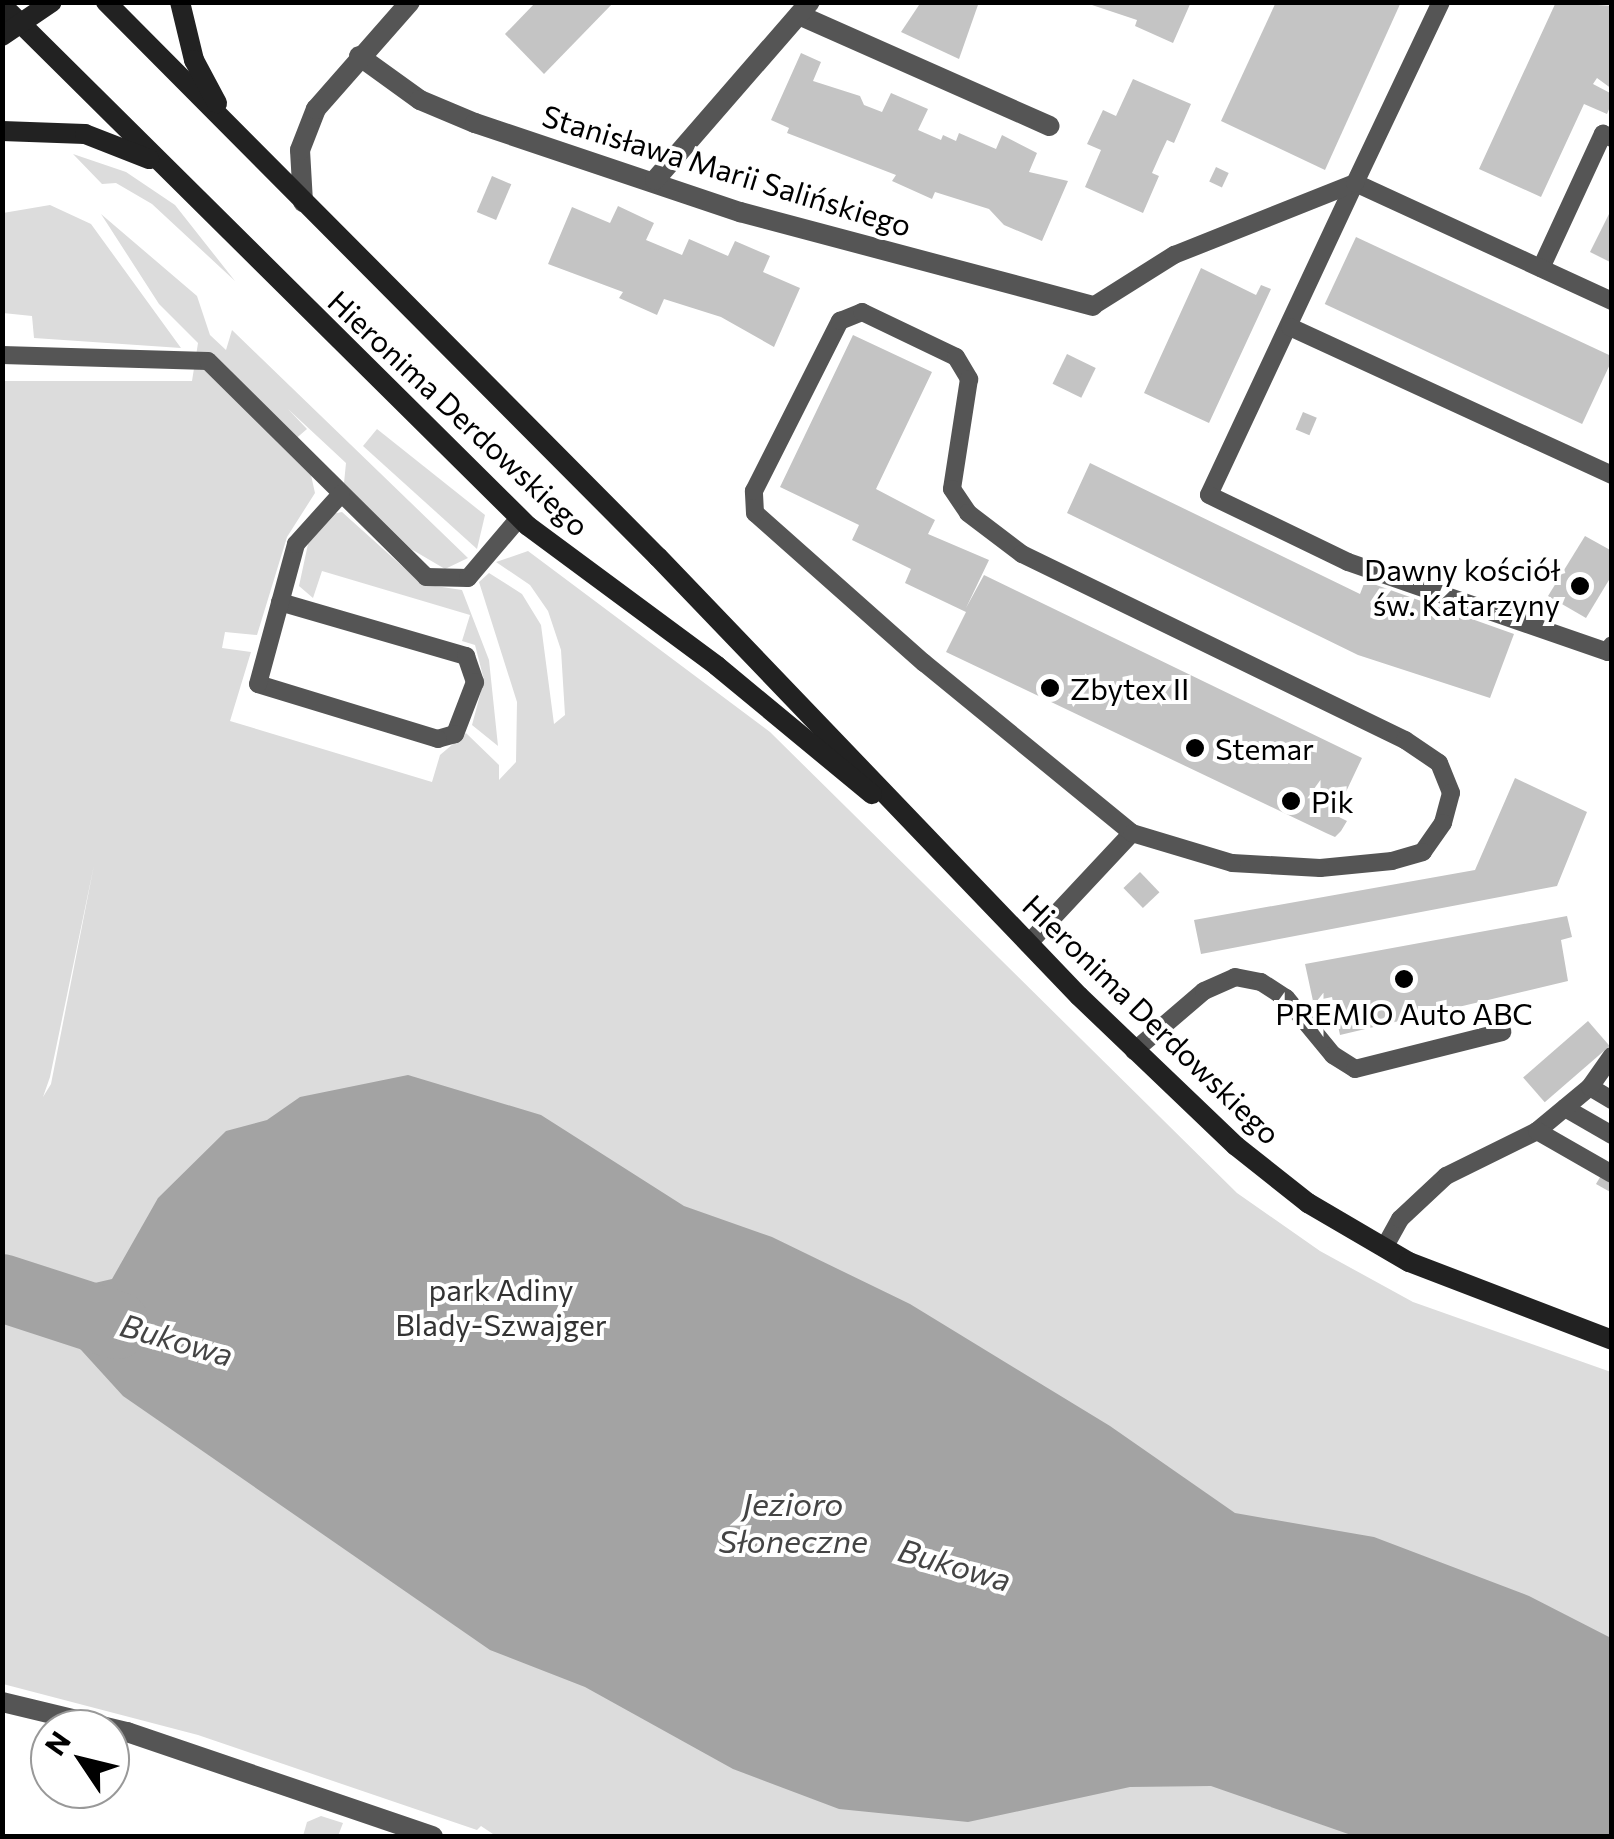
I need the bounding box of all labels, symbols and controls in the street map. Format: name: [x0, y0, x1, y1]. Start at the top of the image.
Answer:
street label: Stanisława Marii Salińskiego: [538, 97, 916, 243]
street label: Hieronima Derdowskiego: [321, 283, 597, 543]
place label: Dawny kościół św. Katarzyny: [1364, 551, 1560, 622]
marker: Dawny kościół św. Katarzyny: [1569, 575, 1591, 597]
place label: Zbytex II: [1070, 670, 1189, 706]
marker: Zbytex II: [1039, 677, 1061, 699]
place label: Stemar: [1215, 730, 1314, 766]
marker: Stemar: [1184, 737, 1206, 759]
place label: Pik: [1311, 783, 1354, 819]
marker: Pik: [1280, 790, 1302, 812]
street label: Hieronima Derdowskiego: [1016, 887, 1288, 1151]
marker: PREMIO Auto ABC: [1393, 968, 1415, 990]
place label: PREMIO Auto ABC: [1275, 995, 1533, 1031]
park label: park Adiny Blady-Szwajger: [395, 1271, 607, 1342]
water label: Bukowa: [116, 1305, 238, 1373]
water label: Jezioro Słoneczne: [718, 1485, 868, 1560]
water label: Bukowa: [894, 1530, 1016, 1598]
north arrow: [30, 1709, 130, 1809]
text: N: [37, 1725, 77, 1761]

